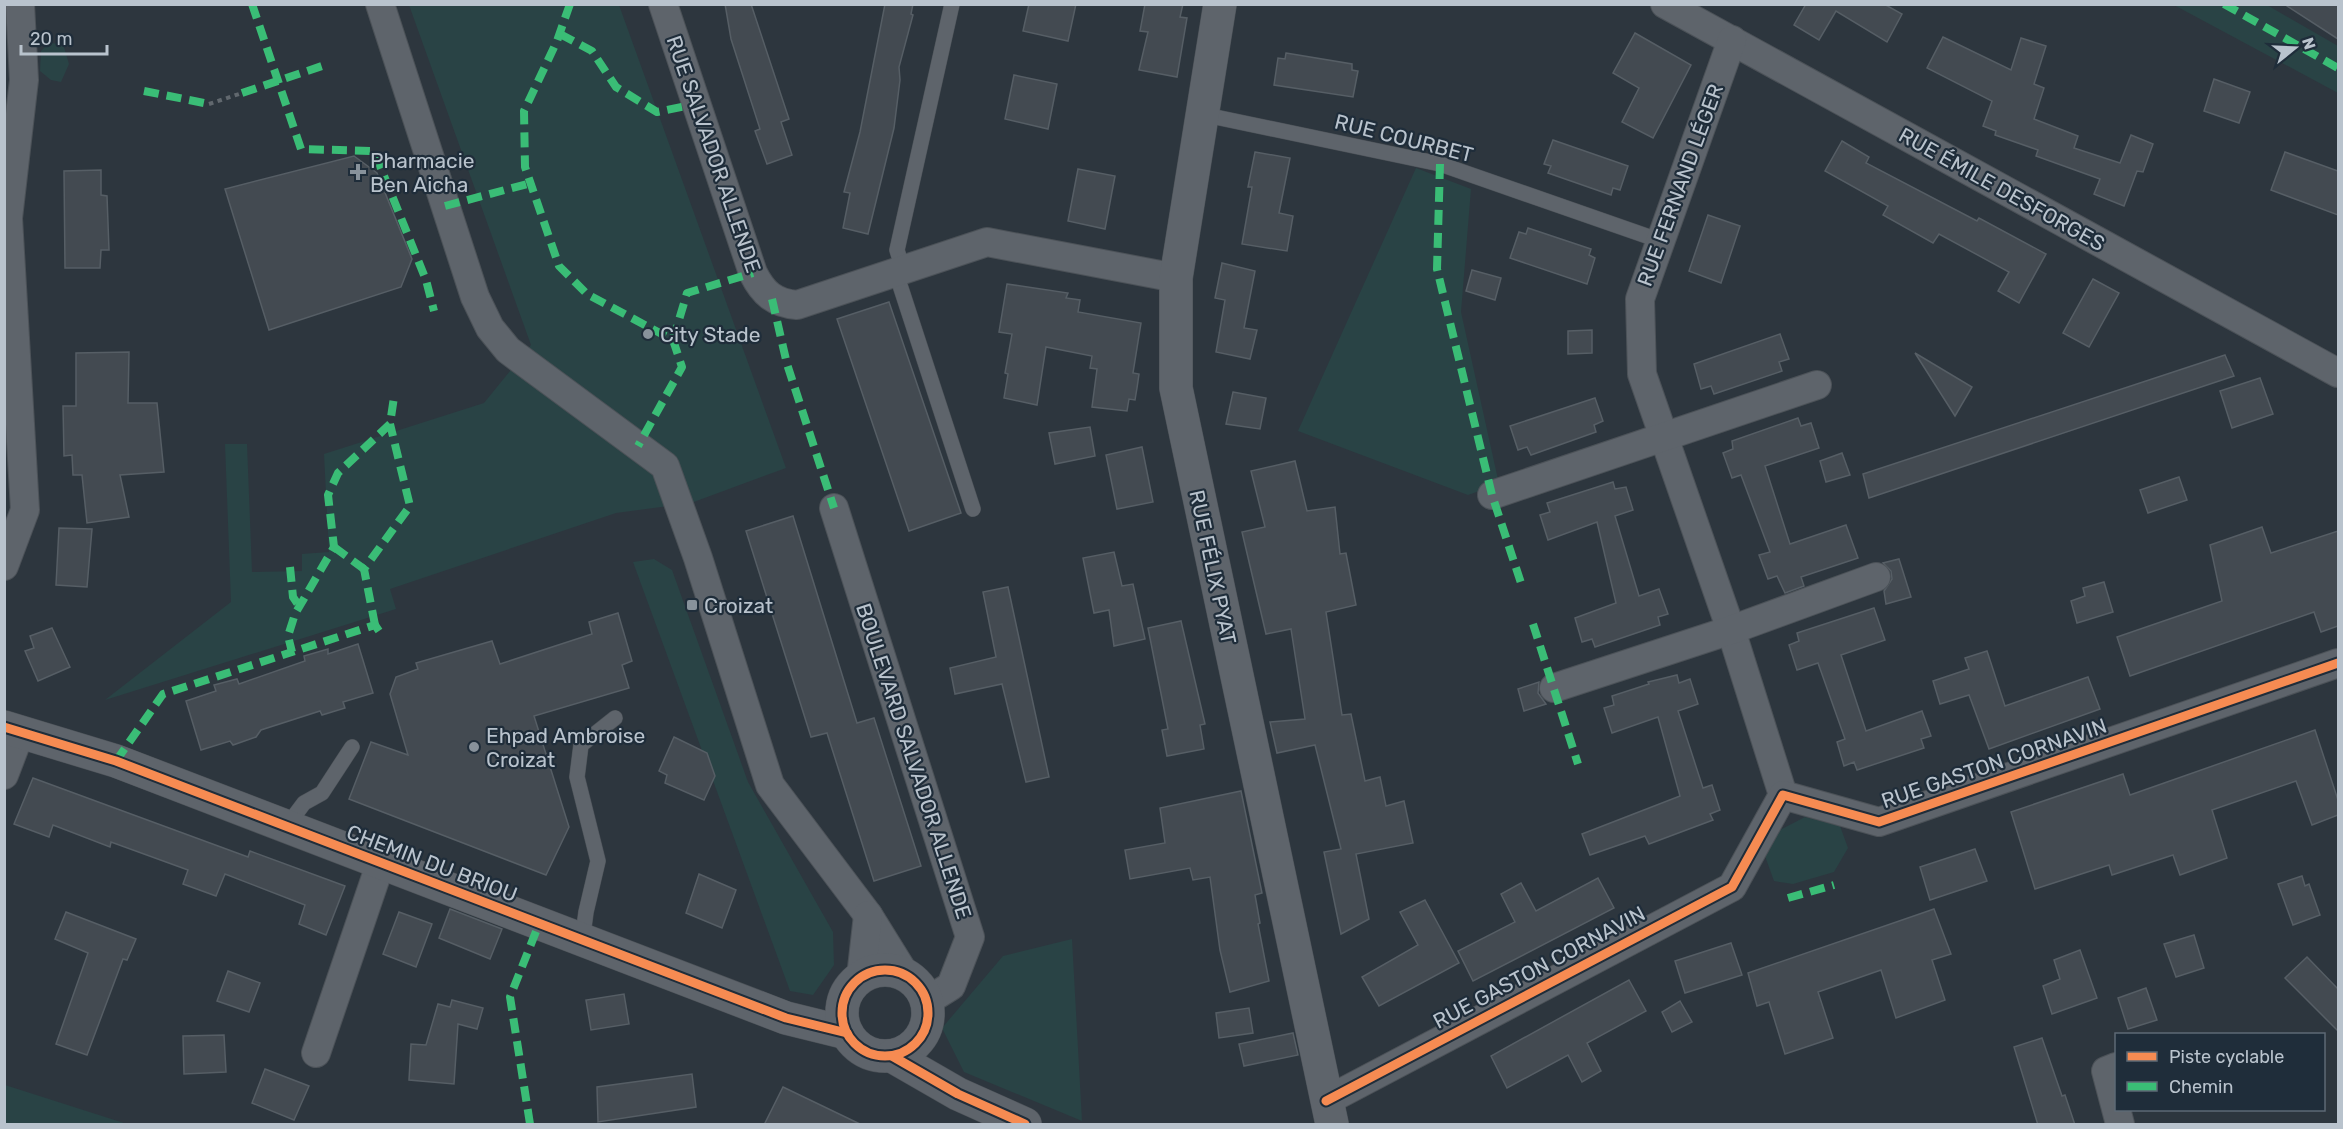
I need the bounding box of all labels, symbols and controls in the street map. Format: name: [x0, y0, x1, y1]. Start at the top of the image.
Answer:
scale bar: [21, 18, 106, 56]
north arrow: [2265, 18, 2325, 78]
text: 20 m: [30, 28, 72, 50]
street label: RUE SALVADOR ALLENDE: [662, 32, 766, 276]
text: N: [2298, 35, 2320, 52]
street label: RUE FERNAND LÉGER: [1632, 81, 1728, 289]
street label: RUE COURBET: [1332, 109, 1476, 167]
street label: RUE ÉMILE DESFORGES: [1895, 122, 2109, 256]
place label: Pharmacie Ben Aicha: [370, 148, 475, 197]
marker: Pharmacie Ben Aicha: [351, 165, 365, 179]
place label: City Stade: [660, 322, 761, 347]
marker: City Stade: [641, 327, 655, 341]
street label: RUE FÉLIX PYAT: [1184, 488, 1242, 646]
place label: Croizat: [704, 593, 773, 618]
marker: Croizat: [685, 598, 699, 612]
street label: BOULEVARD SALVADOR ALLENDE: [851, 600, 977, 922]
street label: RUE GASTON CORNAVIN: [1878, 713, 2110, 813]
place label: Ehpad Ambroise Croizat: [486, 723, 645, 772]
marker: Ehpad Ambroise Croizat: [467, 740, 481, 754]
street label: CHEMIN DU BRIOU: [343, 819, 521, 907]
street label: RUE GASTON CORNAVIN: [1429, 900, 1649, 1034]
legend: [2115, 1033, 2325, 1111]
text: Piste cyclable: [2169, 1046, 2284, 1068]
text: Chemin: [2169, 1076, 2233, 1098]

